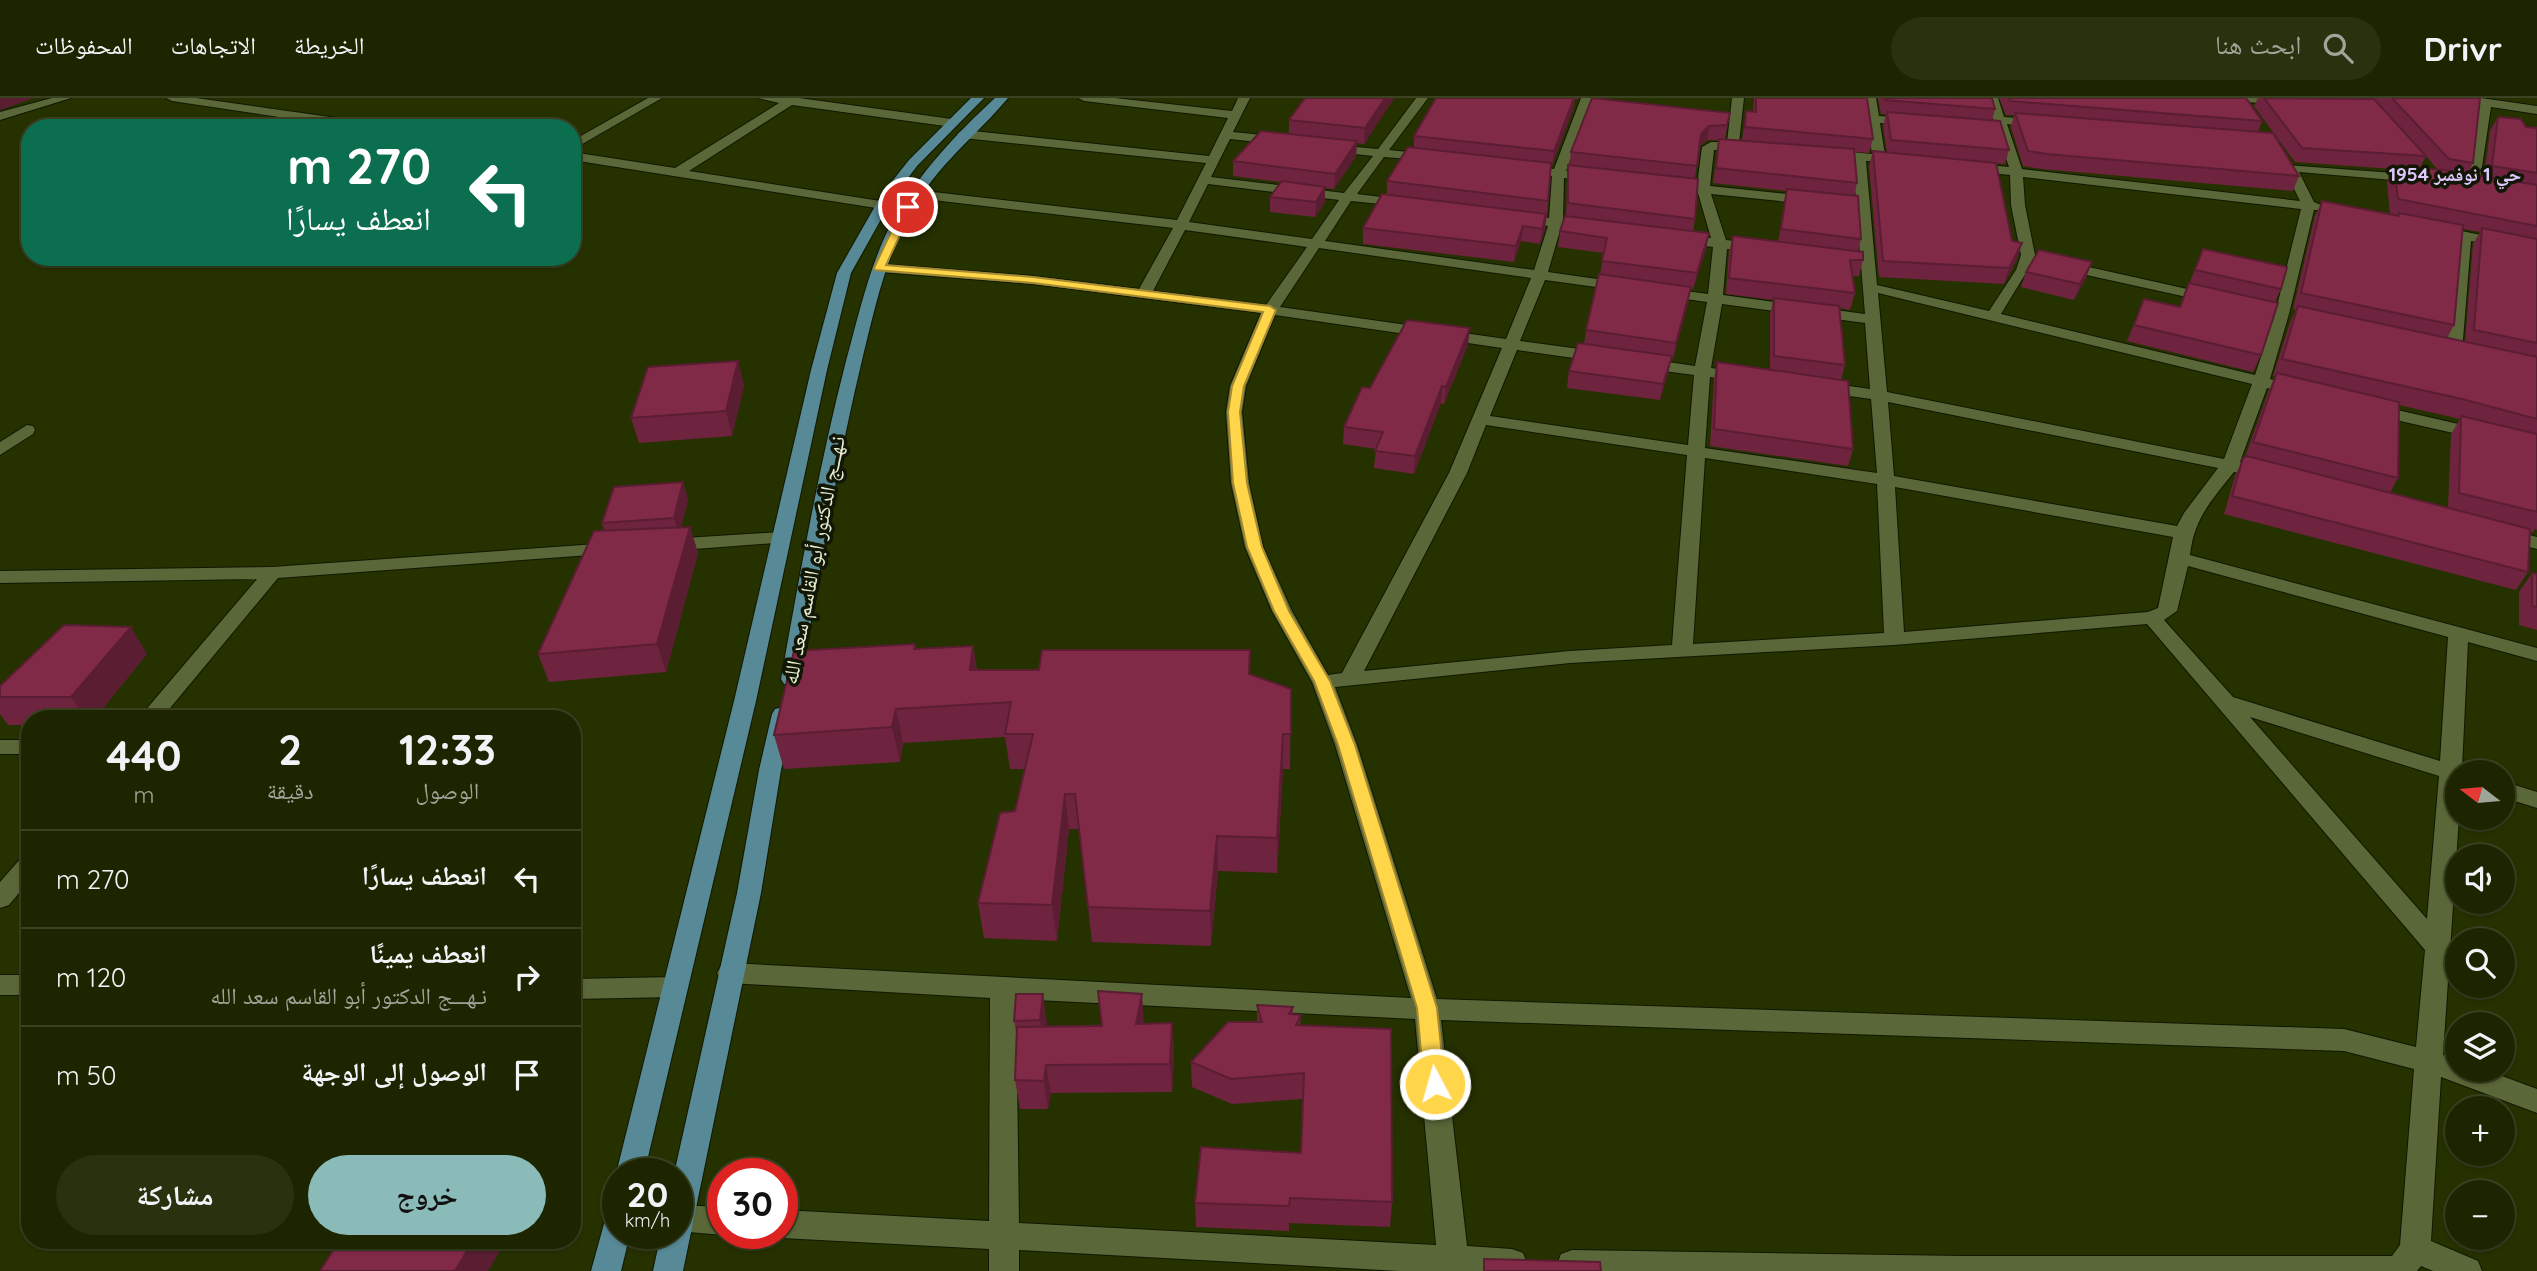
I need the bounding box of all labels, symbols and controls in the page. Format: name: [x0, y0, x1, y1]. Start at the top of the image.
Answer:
search box: [1891, 17, 2381, 80]
text: ابحث هنا: [2215, 28, 2301, 61]
text: Drivr: [2423, 28, 2502, 69]
icon: search: [2319, 29, 2357, 67]
text: المحفوظات: [35, 30, 133, 60]
text: الاتجاهات: [171, 30, 256, 60]
text: الخريطة: [294, 30, 365, 60]
text: 270 m: [287, 135, 431, 196]
icon: left: [455, 147, 546, 238]
district label: حي 1 نوفمبر 1954: [2389, 162, 2521, 190]
pin: [878, 177, 938, 237]
icon: arrive: [889, 188, 927, 226]
text: انعطف يسارًا: [286, 198, 431, 238]
street label: نـهـــج الدكتور أبو القاسم سعد الله: [776, 434, 852, 687]
text: 2: [278, 723, 302, 776]
text: 12:33: [399, 723, 496, 776]
text: 440: [106, 729, 182, 782]
north arrow: [2445, 760, 2515, 830]
map controls: [2445, 760, 2515, 1250]
text: دقيقة: [267, 776, 314, 805]
text: الوصول: [415, 776, 479, 805]
text: m: [133, 780, 154, 809]
button: sound: [2445, 844, 2515, 914]
text: انعطف يسارًا: [362, 859, 487, 892]
icon: left: [508, 860, 546, 898]
text: 270 m: [56, 863, 130, 896]
button: search: [2445, 928, 2515, 998]
text: انعطف يمينًا: [369, 937, 487, 970]
icon: right: [508, 958, 546, 996]
text: 120 m: [56, 961, 126, 994]
text: نـهـــج الدكتور أبو القاسم سعد الله: [210, 981, 487, 1010]
button: layers: [2445, 1012, 2515, 1082]
position arrow: [1398, 1047, 1472, 1121]
text: الوصول إلى الوجهة: [301, 1055, 487, 1088]
icon: arrive: [508, 1056, 546, 1094]
text: 50 m: [56, 1059, 116, 1092]
button: +: [2445, 1096, 2515, 1166]
button: مشاركة: [56, 1155, 294, 1235]
button: خروج: [308, 1155, 546, 1235]
speed limit sign: 30: [707, 1158, 798, 1249]
text: 20: [627, 1172, 668, 1216]
button: −: [2445, 1180, 2515, 1250]
text: km/h: [625, 1209, 670, 1232]

